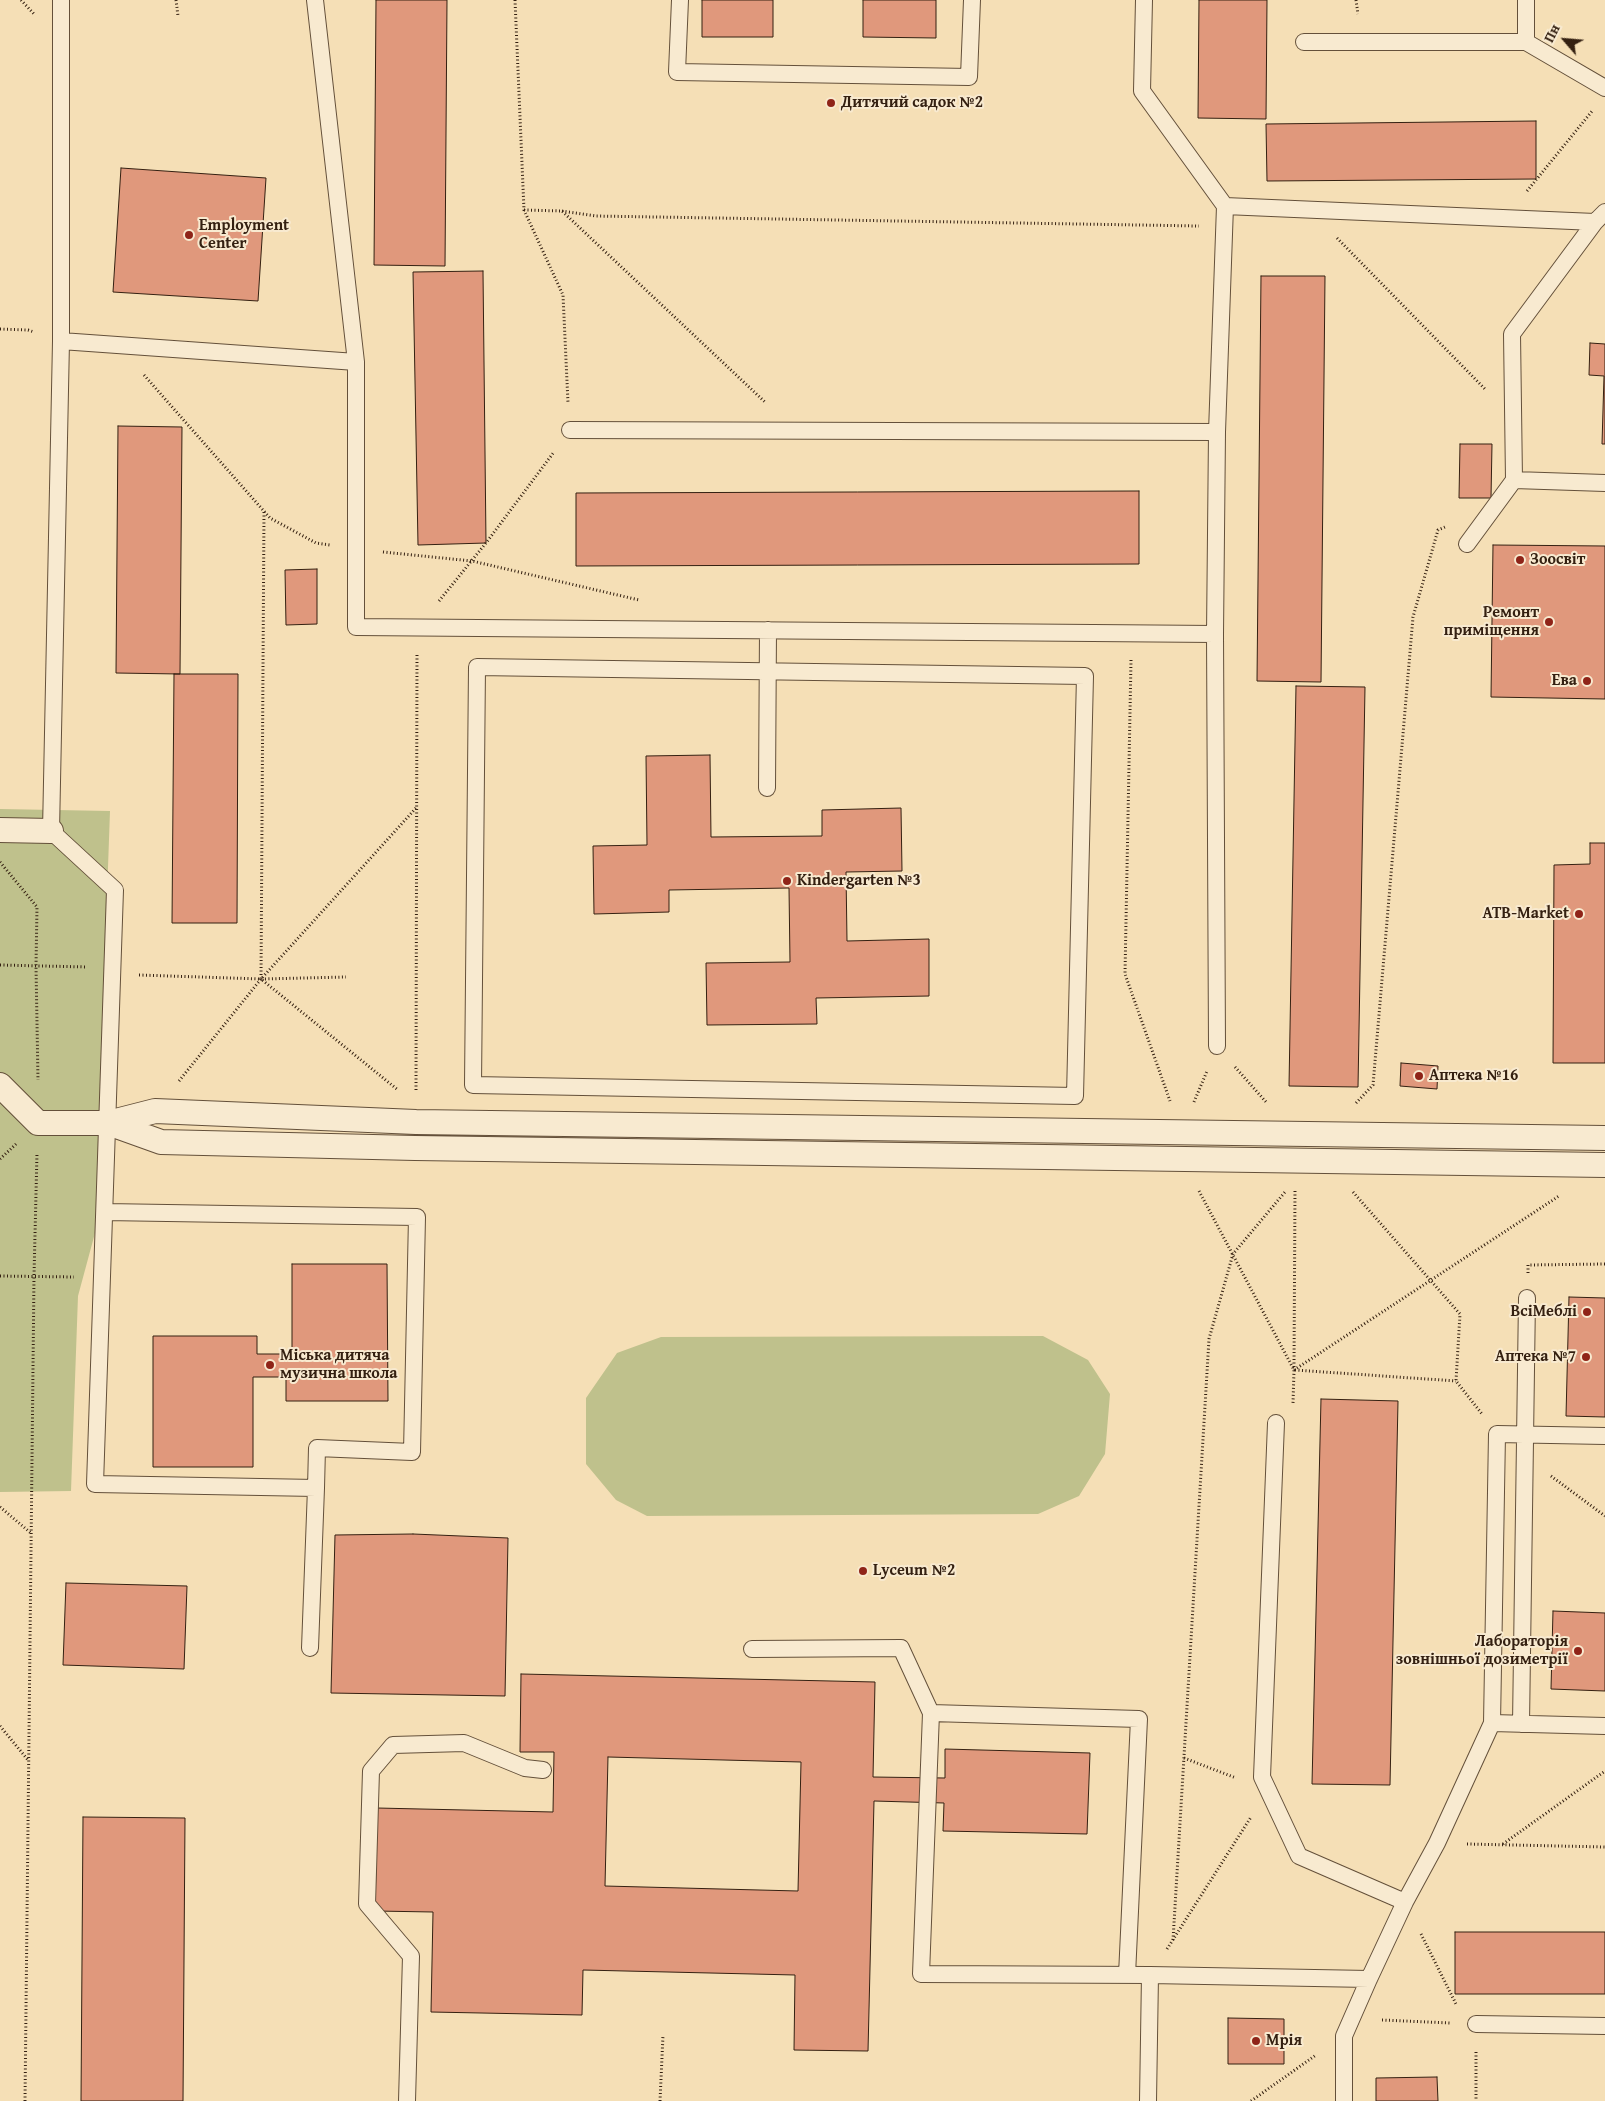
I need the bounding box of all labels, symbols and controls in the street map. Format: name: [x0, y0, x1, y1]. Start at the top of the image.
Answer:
north arrow: [1540, 15, 1590, 65]
text: Пн: [1539, 21, 1565, 46]
place label: Дитячий садок №2: [841, 93, 983, 113]
marker: Дитячий садок №2: [825, 97, 837, 109]
place label: Employment Center: [199, 216, 289, 254]
marker: Employment Center: [183, 229, 195, 241]
place label: Зоосвіт: [1530, 550, 1585, 570]
marker: Зоосвіт: [1514, 554, 1526, 566]
place label: Ремонт приміщення: [1444, 603, 1539, 641]
marker: Ремонт приміщення: [1543, 616, 1555, 628]
place label: Ева: [1552, 671, 1577, 691]
marker: Ева: [1581, 675, 1593, 687]
place label: Kindergarten №3: [797, 871, 921, 891]
marker: Kindergarten №3: [781, 875, 793, 887]
place label: ATB-Market: [1482, 904, 1569, 924]
marker: ATB-Market: [1573, 908, 1585, 920]
place label: Аптека №16: [1429, 1066, 1518, 1086]
marker: Аптека №16: [1413, 1070, 1425, 1082]
place label: ВсіМеблі: [1510, 1302, 1577, 1322]
marker: ВсіМеблі: [1581, 1306, 1593, 1318]
place label: Міська дитяча музична школа: [280, 1346, 397, 1384]
place label: Аптека №7: [1495, 1347, 1576, 1367]
marker: Аптека №7: [1580, 1351, 1592, 1363]
marker: Міська дитяча музична школа: [264, 1359, 276, 1371]
place label: Lyceum №2: [873, 1561, 955, 1581]
marker: Lyceum №2: [857, 1565, 869, 1577]
place label: Лабораторія зовнішньої дозиметрії: [1396, 1632, 1568, 1670]
marker: Лабораторія зовнішньої дозиметрії: [1572, 1645, 1584, 1657]
place label: Мрія: [1266, 2031, 1302, 2051]
marker: Мрія: [1250, 2035, 1262, 2047]

